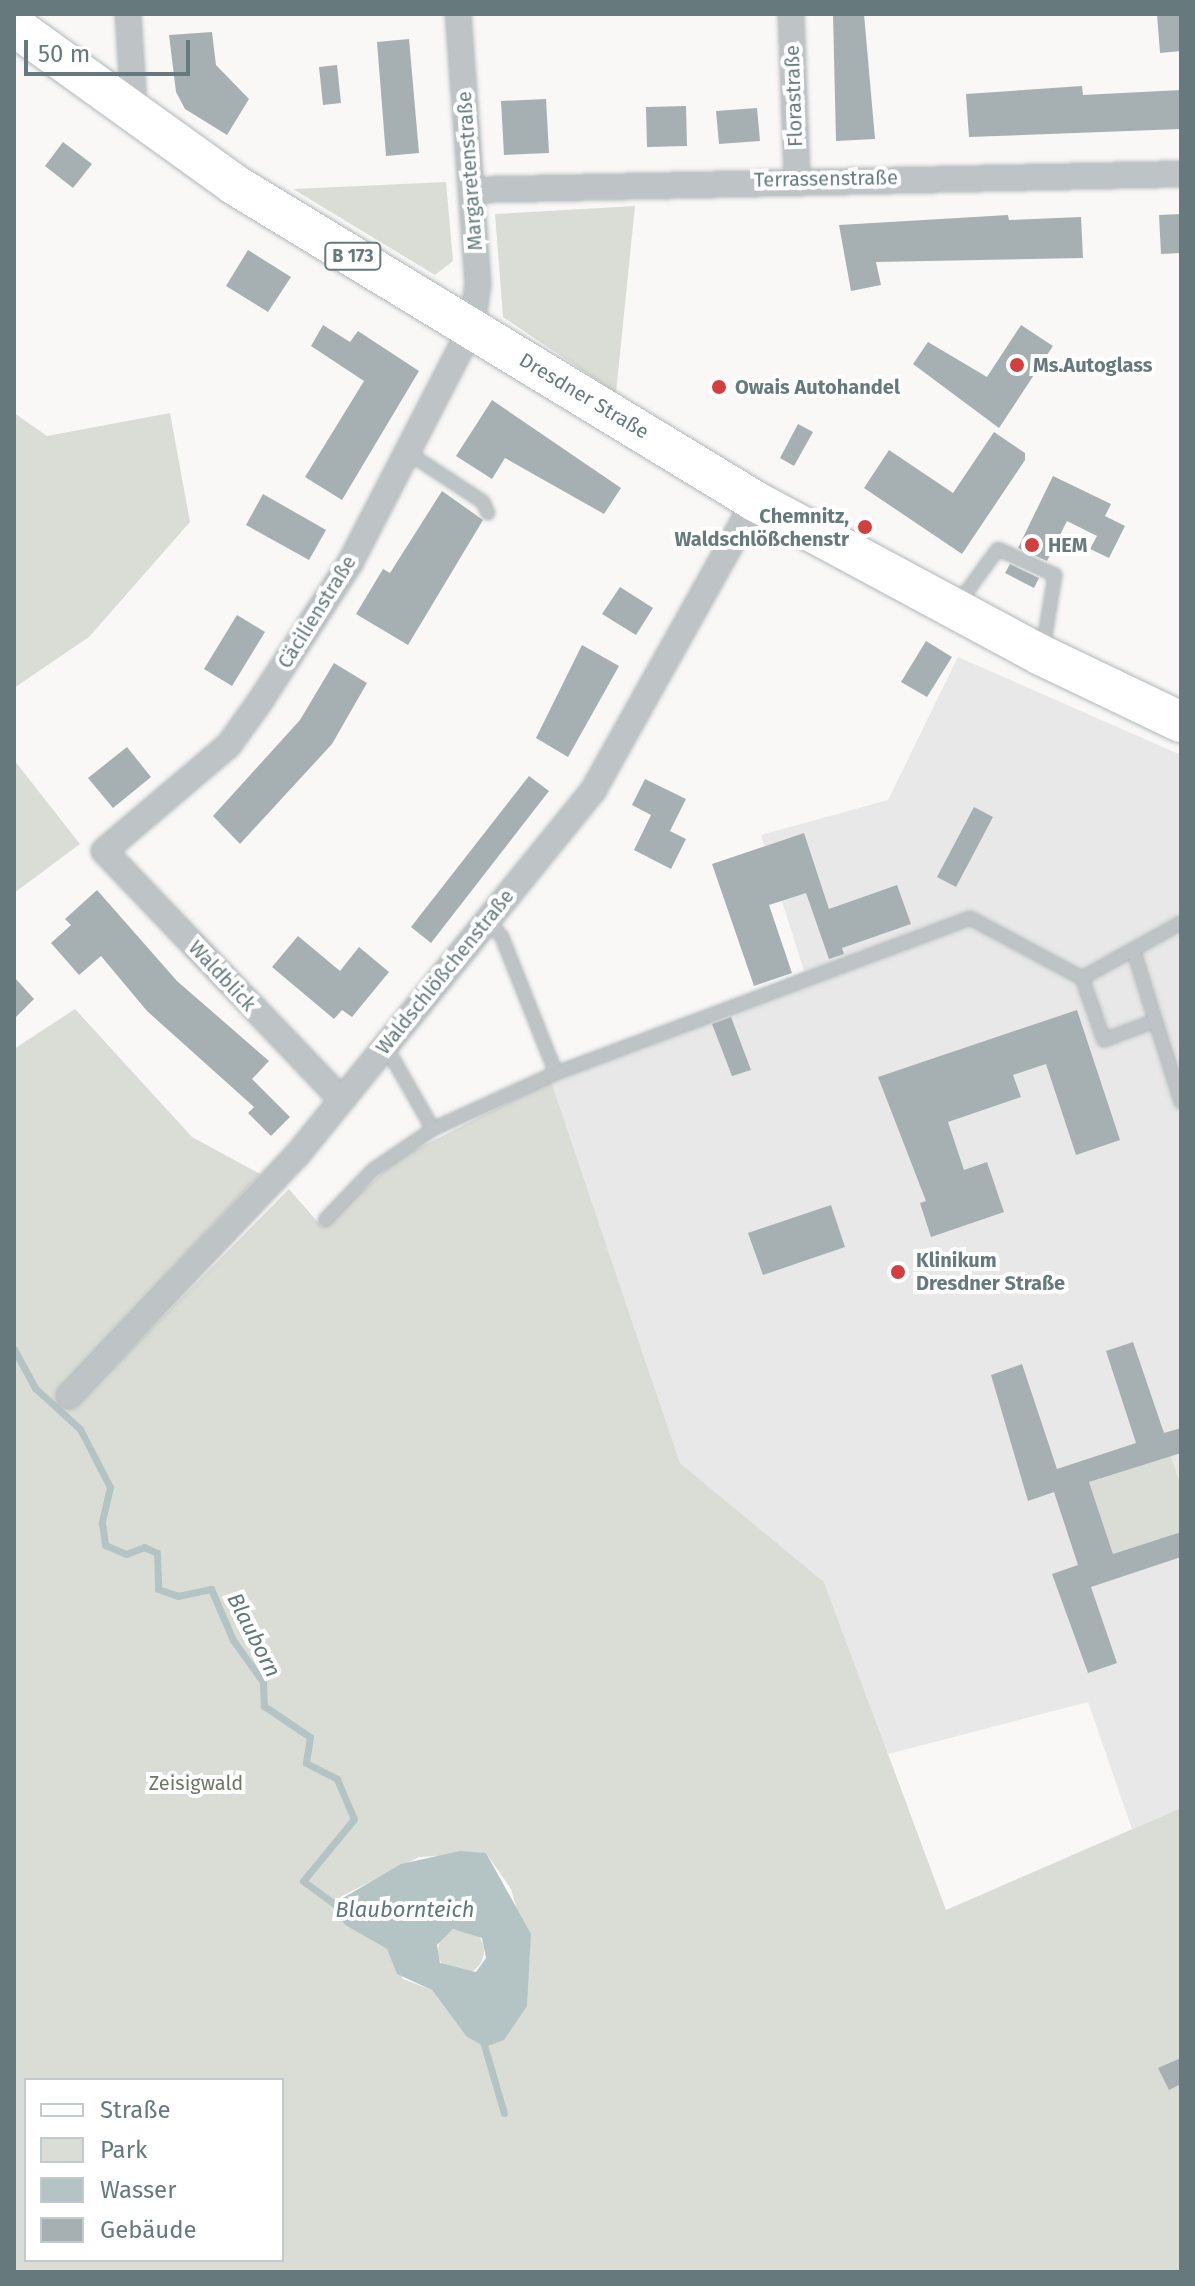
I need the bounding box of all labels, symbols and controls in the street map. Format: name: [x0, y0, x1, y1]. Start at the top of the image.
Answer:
scale bar: [28, 24, 194, 74]
text: 50 m: [38, 40, 90, 68]
street label: Florastraße: [780, 45, 808, 147]
street label: Margaretenstraße: [452, 91, 488, 251]
street label: Terrassenstraße: [754, 166, 898, 192]
road number: B 173: [323, 242, 383, 270]
street label: Dresdner Straße: [515, 348, 653, 444]
place label: Ms.Autoglass: [1033, 353, 1152, 377]
marker: Ms.Autoglass: [1008, 356, 1026, 374]
place label: Owais Autohandel: [735, 375, 900, 399]
marker: Owais Autohandel: [710, 378, 728, 396]
place label: Chemnitz, Waldschlößchenstr: [675, 504, 849, 551]
marker: Chemnitz, Waldschlößchenstr: [856, 518, 874, 536]
place label: HEM: [1048, 533, 1088, 557]
marker: HEM: [1023, 536, 1041, 554]
street label: Cäcilienstraße: [273, 551, 361, 673]
street label: Waldschlößchenstraße: [371, 885, 519, 1059]
street label: Waldblick: [183, 936, 261, 1016]
place label: Klinikum Dresdner Straße: [916, 1248, 1065, 1295]
marker: Klinikum Dresdner Straße: [887, 1261, 909, 1283]
water label: Blauborn: [222, 1588, 286, 1682]
park label: Zeisigwald: [149, 1771, 243, 1795]
water label: Blaubornteich: [335, 1897, 475, 1923]
legend: [24, 2078, 284, 2262]
text: Straße: [100, 2096, 171, 2124]
text: Park: [100, 2136, 147, 2164]
text: Wasser: [100, 2176, 176, 2204]
text: Gebäude: [100, 2216, 197, 2244]

